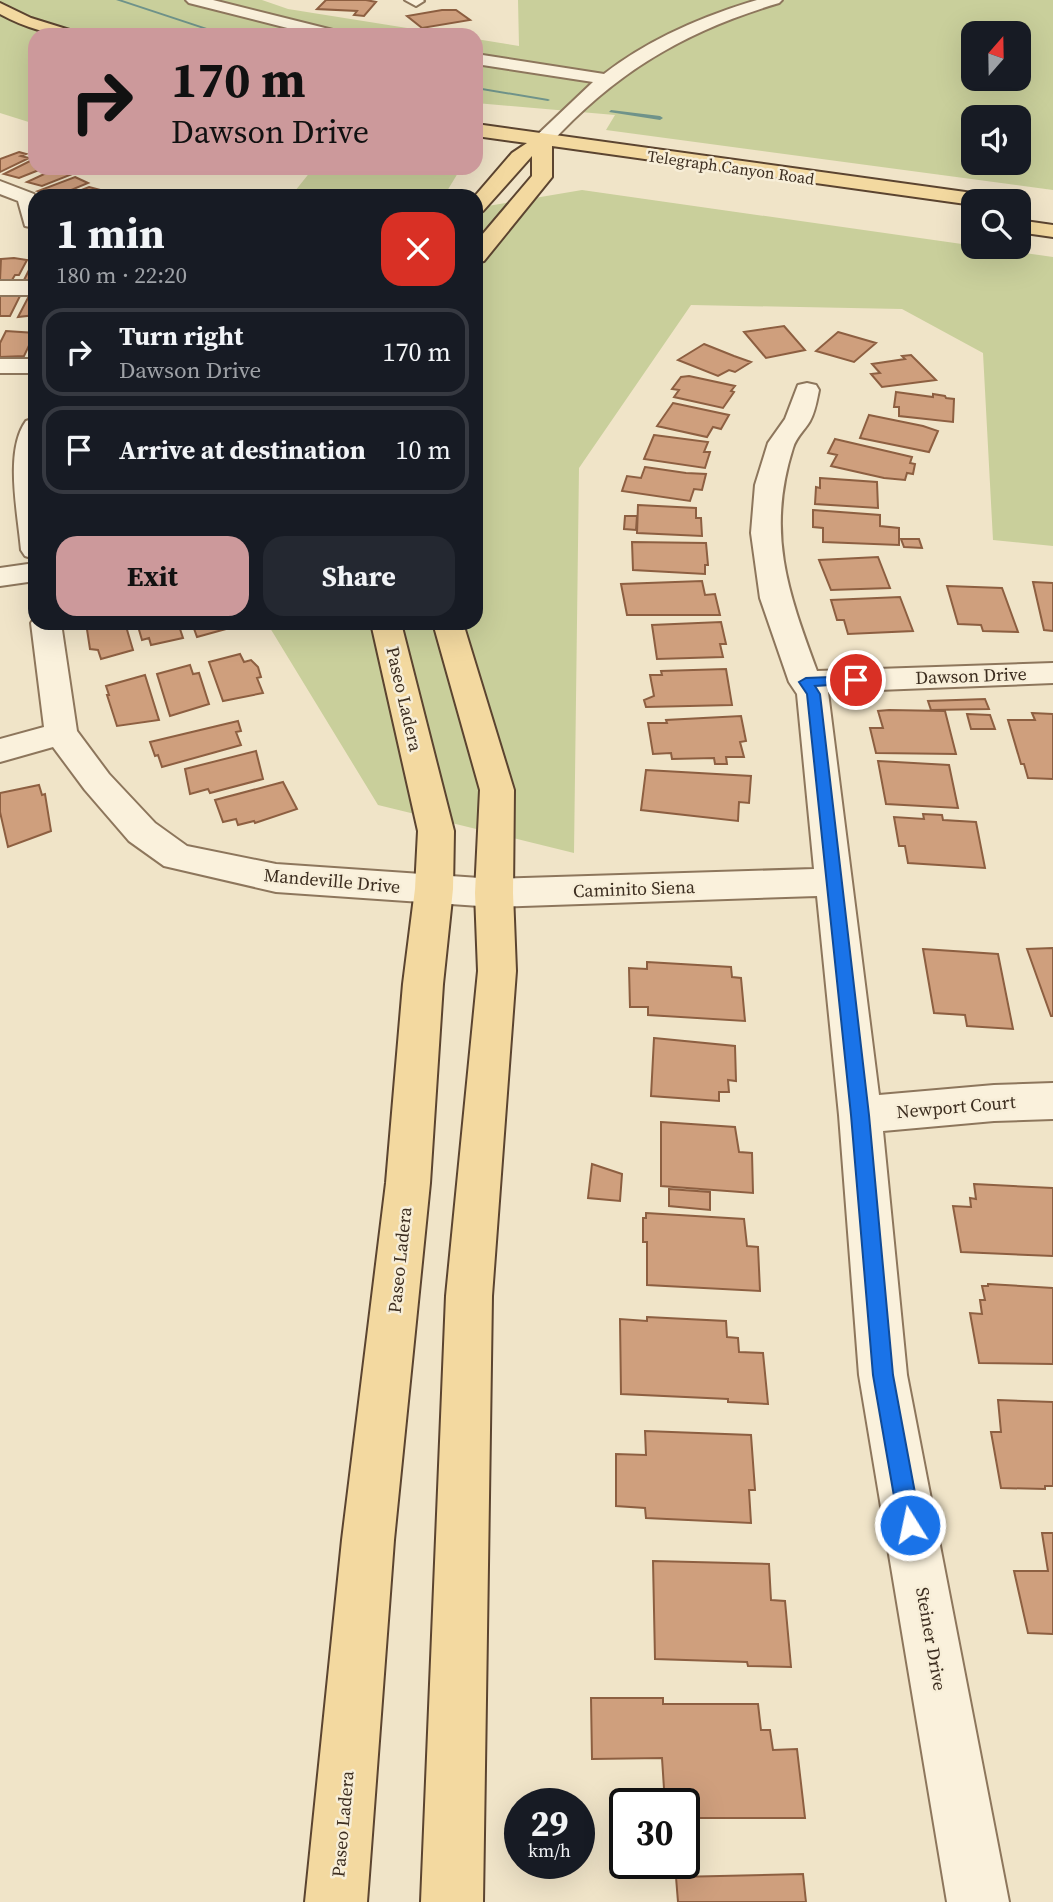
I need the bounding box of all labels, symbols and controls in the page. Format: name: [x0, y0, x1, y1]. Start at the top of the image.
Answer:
north arrow: [961, 21, 1031, 91]
map controls: [961, 21, 1031, 259]
text: 170 m: [171, 46, 306, 113]
icon: right: [56, 56, 147, 147]
button: sound: [961, 105, 1031, 175]
text: Dawson Drive: [171, 110, 369, 154]
street label: Telegraph Canyon Road: [646, 144, 816, 190]
button: search: [961, 189, 1031, 259]
text: 1 min: [56, 204, 165, 262]
button: close: [381, 212, 455, 286]
text: 180 m · 22:20: [56, 259, 187, 291]
text: Turn right: [119, 318, 243, 354]
icon: right: [60, 333, 98, 371]
text: 170 m: [383, 334, 451, 370]
text: Dawson Drive: [119, 354, 261, 386]
icon: arrive: [60, 431, 98, 469]
text: Arrive at destination: [119, 432, 366, 468]
text: 10 m: [396, 432, 451, 468]
button: Exit: [56, 536, 249, 616]
button: Share: [263, 536, 455, 616]
street label: Paseo Ladera: [380, 644, 429, 754]
pin: [826, 650, 886, 710]
icon: arrive: [837, 661, 875, 699]
street label: Dawson Drive: [915, 661, 1027, 690]
street label: Mandeville Drive: [263, 862, 401, 899]
street label: Caminito Siena: [573, 874, 696, 903]
street label: Newport Court: [895, 1089, 1017, 1124]
street label: Paseo Ladera: [381, 1205, 418, 1314]
position arrow: [873, 1488, 947, 1562]
street label: Steiner Drive: [910, 1585, 953, 1693]
street label: Paseo Ladera: [325, 1769, 360, 1878]
speed limit sign: 30: [609, 1788, 700, 1879]
text: 29: [531, 1800, 568, 1848]
text: km/h: [528, 1838, 571, 1863]

